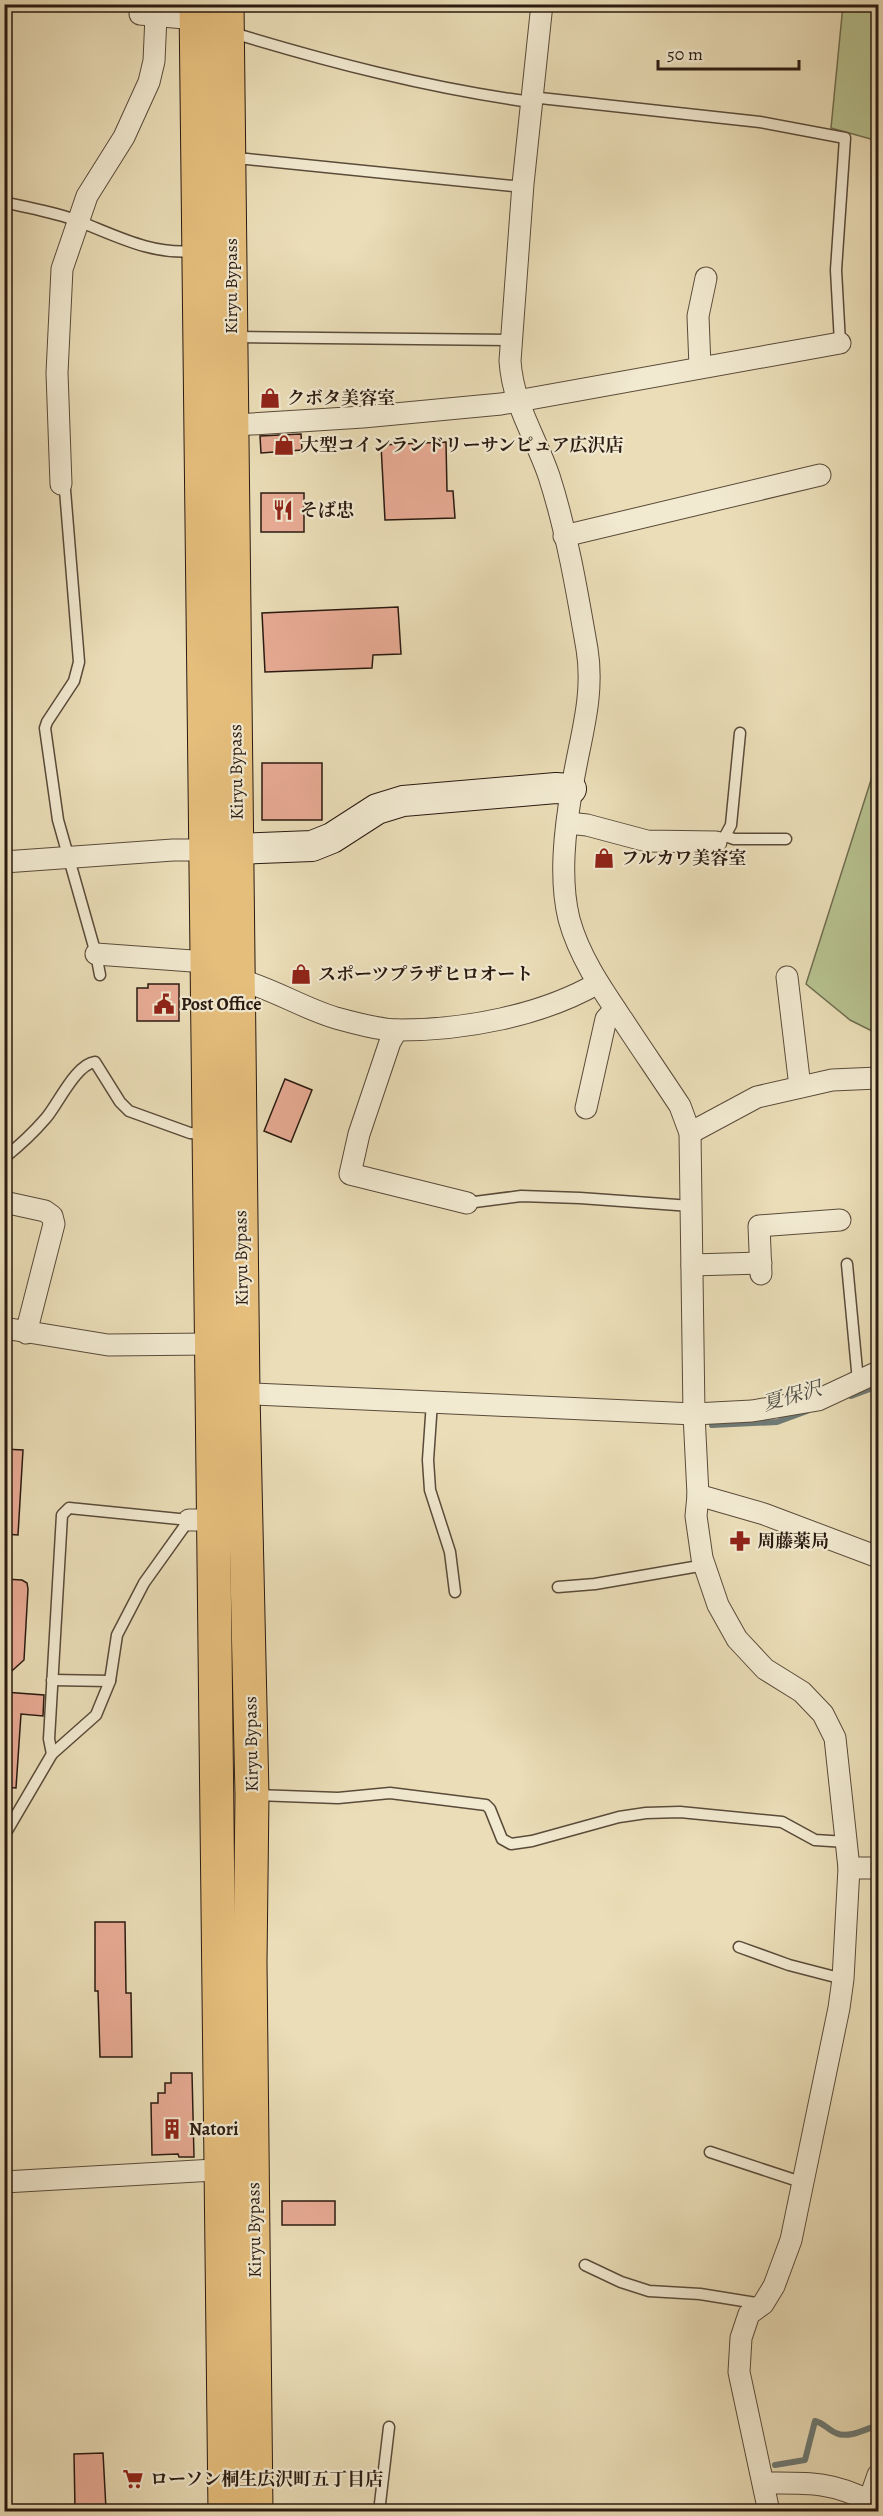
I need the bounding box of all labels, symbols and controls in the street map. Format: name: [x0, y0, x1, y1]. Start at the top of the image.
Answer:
scale bar: [658, 33, 799, 71]
text: 50 m: [667, 42, 703, 66]
street label: Kiryu Bypass: [219, 238, 243, 334]
shop icon: クボタ美容室: [258, 386, 282, 410]
place label: クボタ美容室: [287, 386, 395, 410]
shop icon: 大型コインランドリーサンピュア広沢店: [272, 433, 296, 457]
place label: 大型コインランドリーサンピュア広沢店: [301, 433, 624, 457]
restaurant icon: そば忠: [271, 498, 295, 522]
place label: そば忠: [300, 498, 354, 522]
street label: Kiryu Bypass: [223, 724, 249, 820]
shop icon: フルカワ美容室: [592, 846, 616, 870]
place label: フルカワ美容室: [621, 846, 746, 870]
shop icon: スポーツプラザヒロオート: [289, 962, 313, 986]
place label: スポーツプラザヒロオート: [318, 962, 533, 986]
public building icon: Post Office: [152, 992, 176, 1016]
place label: Post Office: [181, 992, 261, 1016]
street label: Kiryu Bypass: [228, 1210, 254, 1306]
water label: 夏保沢: [759, 1374, 827, 1417]
pharmacy icon: 周藤薬局: [728, 1529, 752, 1553]
place label: 周藤薬局: [757, 1529, 829, 1553]
street label: Kiryu Bypass: [238, 1696, 264, 1792]
building icon: Natori: [160, 2117, 184, 2141]
place label: Natori: [189, 2117, 238, 2141]
street label: Kiryu Bypass: [241, 2182, 267, 2278]
supermarket icon: ローソン桐生広沢町五丁目店: [121, 2467, 145, 2491]
place label: ローソン桐生広沢町五丁目店: [150, 2467, 383, 2491]

